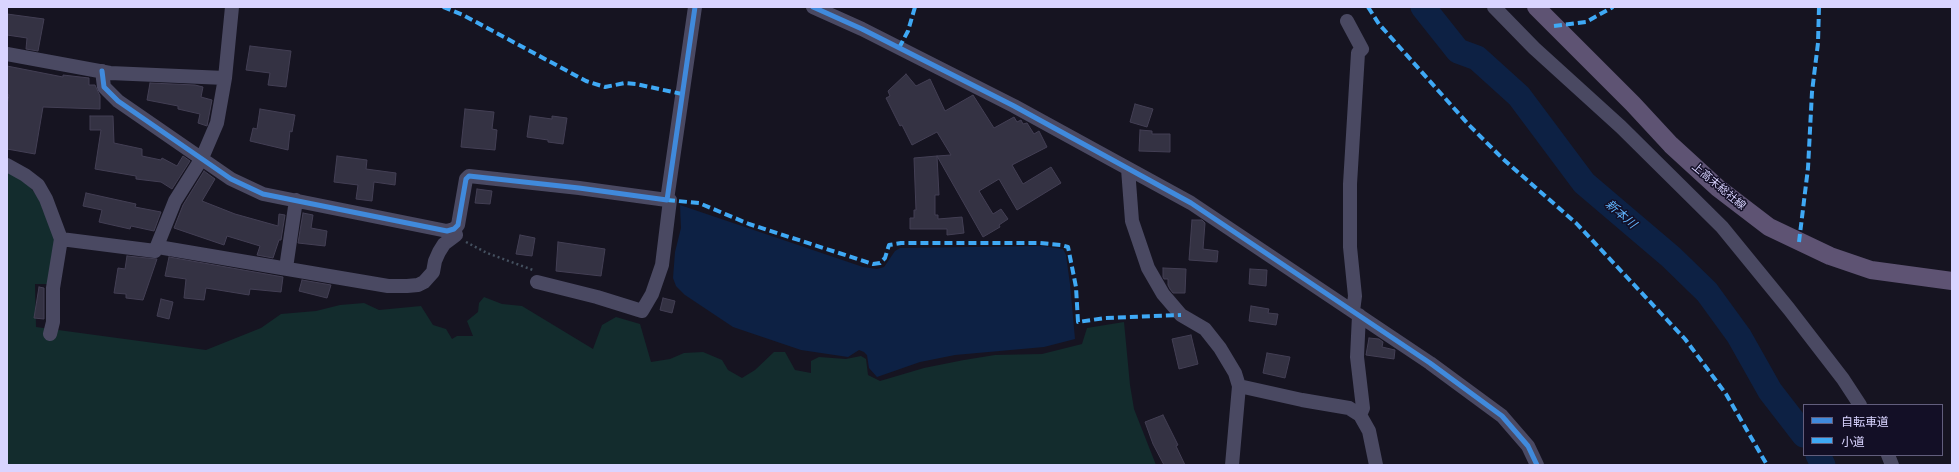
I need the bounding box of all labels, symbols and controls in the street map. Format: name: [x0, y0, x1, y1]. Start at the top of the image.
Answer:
street label: 上高末総社線: [1689, 160, 1749, 212]
water label: 新本川: [1603, 197, 1639, 231]
legend: [1803, 404, 1943, 456]
text: 自転車道: [1841, 414, 1889, 428]
text: 小道: [1841, 434, 1865, 448]

